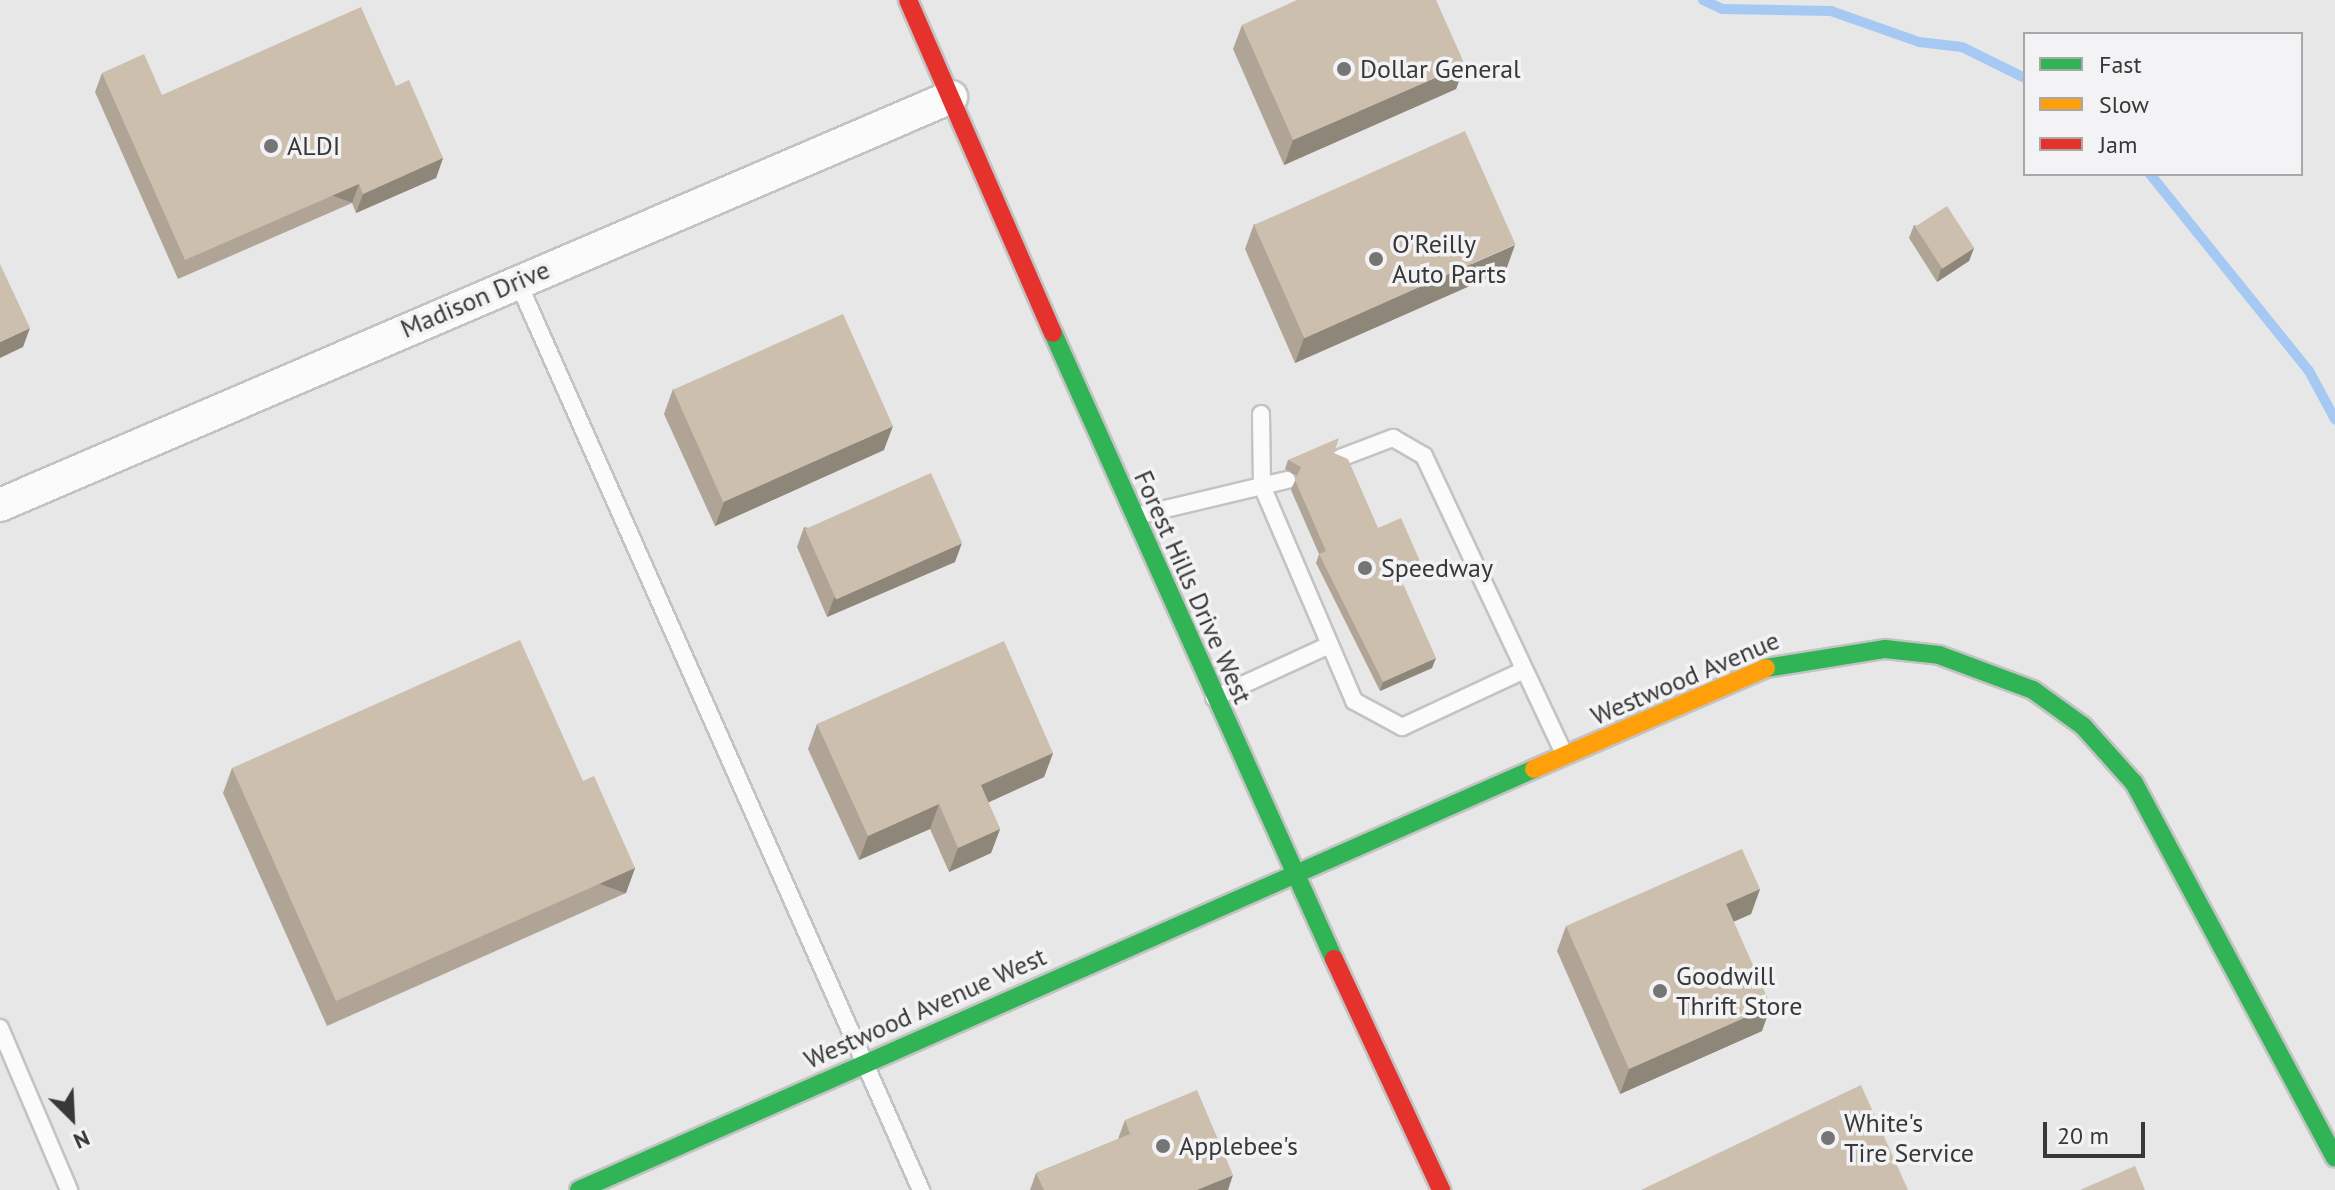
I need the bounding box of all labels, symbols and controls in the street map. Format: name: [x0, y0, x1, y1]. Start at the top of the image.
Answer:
legend: [2023, 32, 2303, 176]
text: Fast: [2099, 49, 2142, 80]
place label: Dollar General: [1360, 53, 1521, 85]
marker: Dollar General: [1335, 60, 1353, 78]
text: Slow: [2099, 89, 2149, 120]
text: Jam: [2099, 129, 2137, 160]
place label: ALDI: [287, 130, 340, 162]
marker: ALDI: [262, 137, 280, 155]
place label: O'Reilly Auto Parts: [1392, 228, 1507, 290]
marker: O'Reilly Auto Parts: [1367, 250, 1385, 268]
street label: Madison Drive: [396, 254, 554, 344]
street label: Forest Hills Drive West: [1127, 465, 1259, 709]
place label: Speedway: [1381, 552, 1493, 584]
marker: Speedway: [1356, 559, 1374, 577]
street label: Westwood Avenue: [1586, 624, 1784, 732]
street label: Westwood Avenue West: [799, 940, 1051, 1076]
place label: Goodwill Thrift Store: [1676, 960, 1802, 1022]
marker: Goodwill Thrift Store: [1651, 982, 1669, 1000]
north arrow: [32, 1078, 112, 1158]
scale bar: [2047, 1106, 2149, 1156]
place label: White's Tire Service: [1844, 1107, 1974, 1168]
text: 20 m: [2057, 1120, 2109, 1151]
text: N: [69, 1124, 94, 1156]
marker: White's Tire Service: [1819, 1129, 1837, 1147]
place label: Applebee's: [1179, 1130, 1298, 1162]
marker: Applebee's: [1154, 1137, 1172, 1155]

